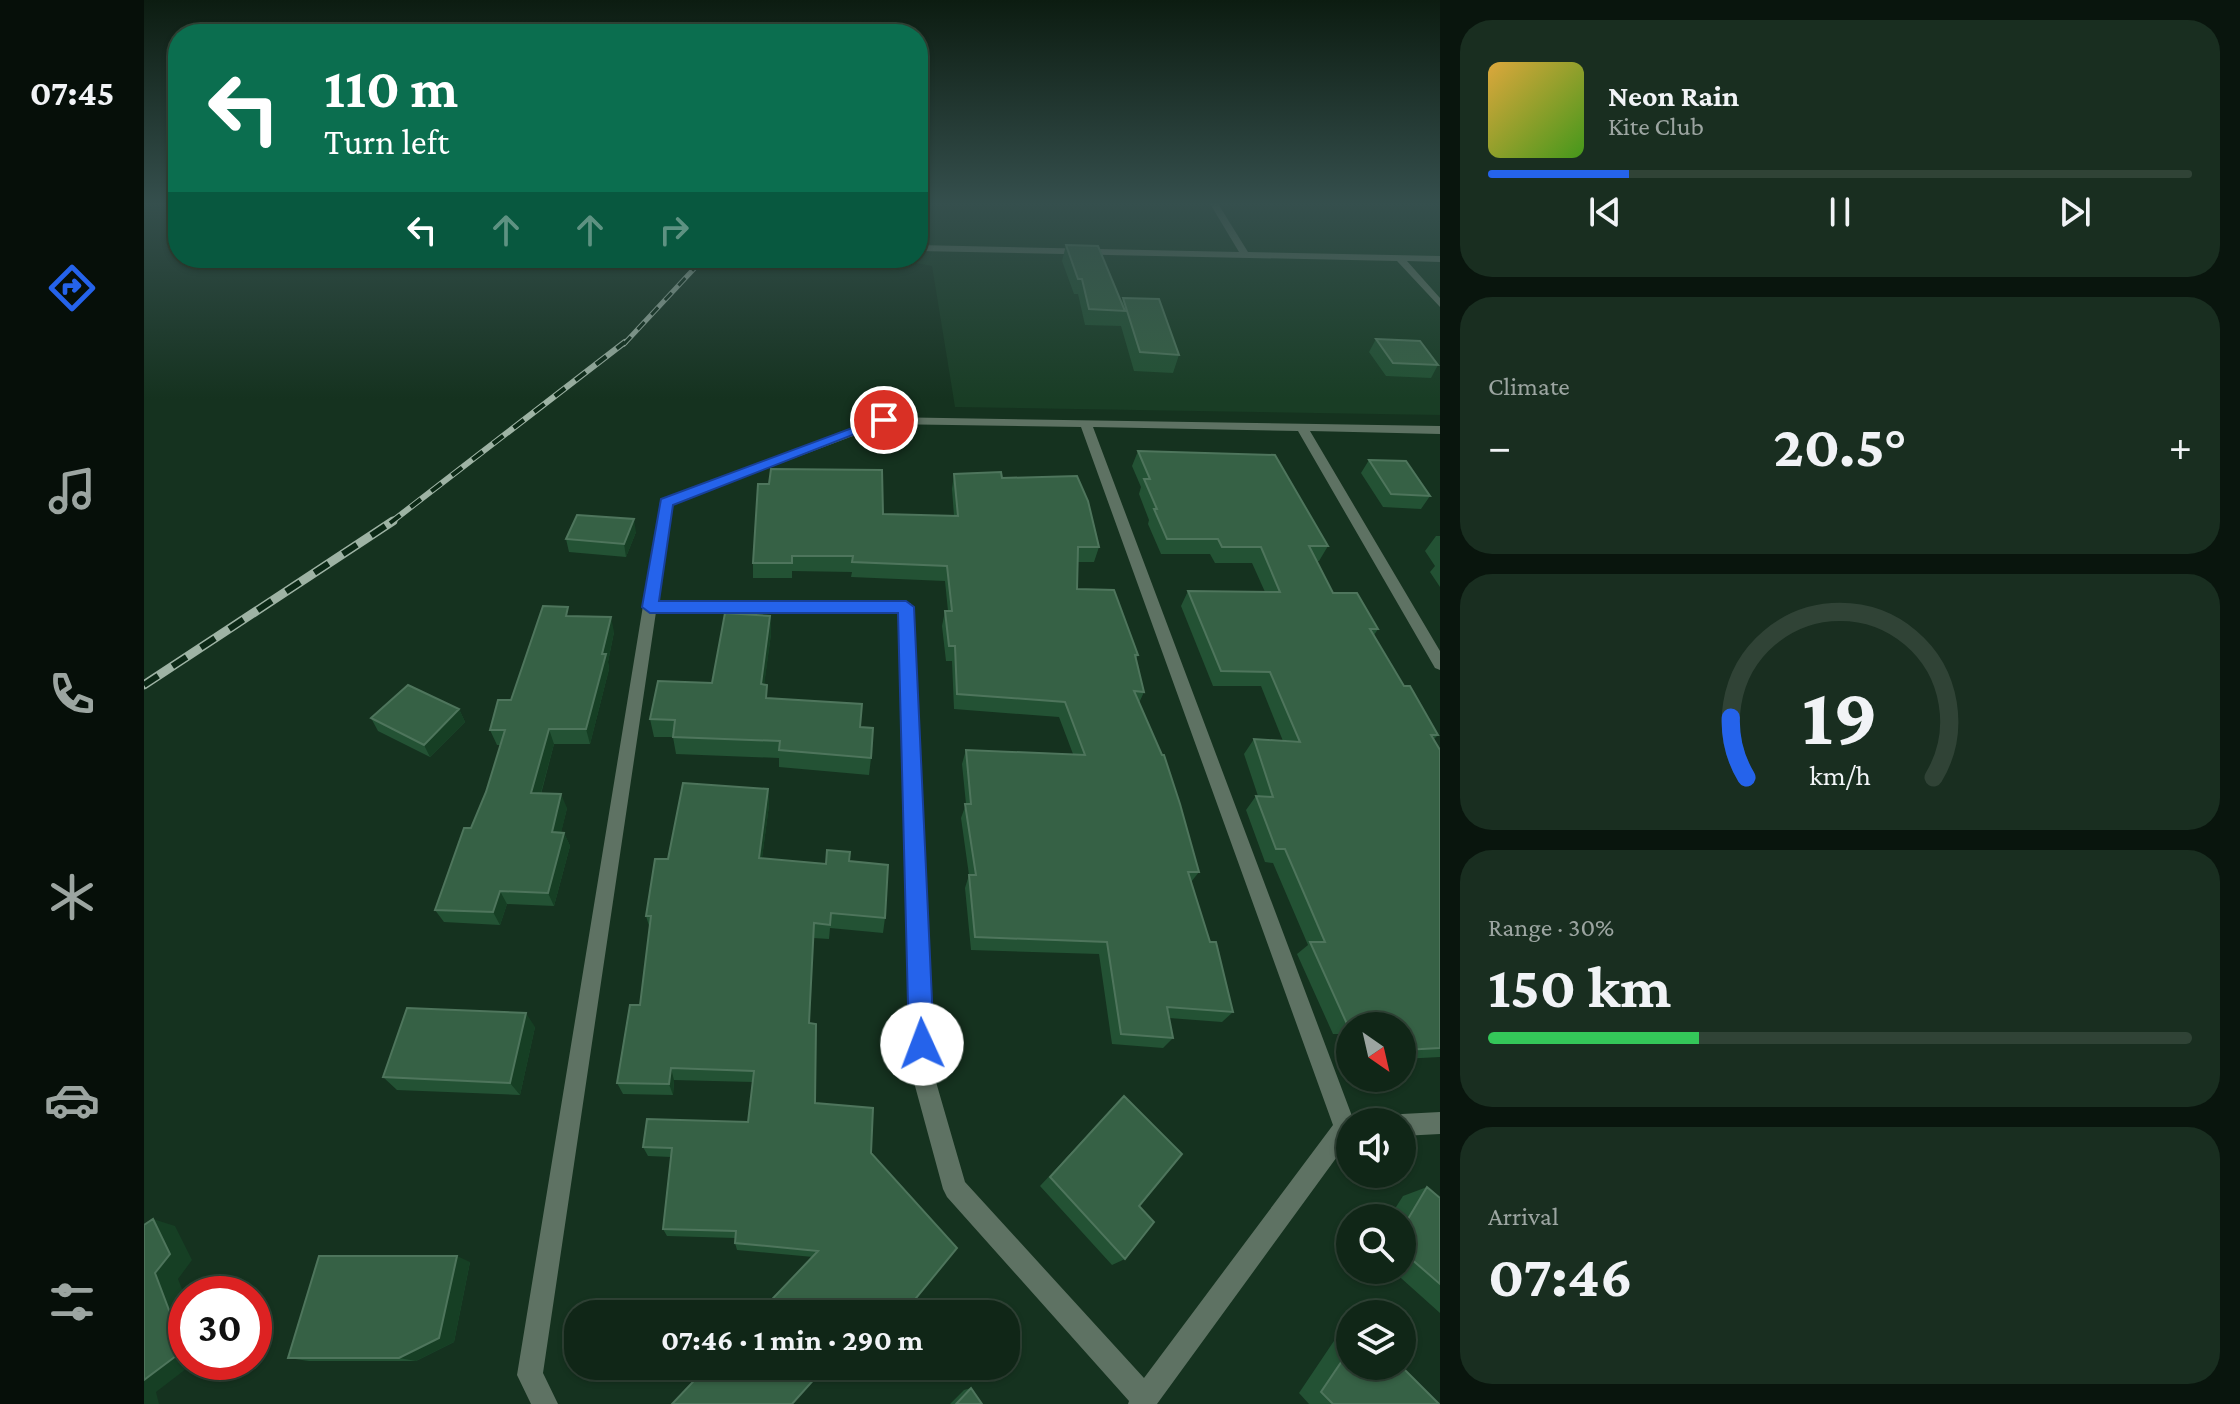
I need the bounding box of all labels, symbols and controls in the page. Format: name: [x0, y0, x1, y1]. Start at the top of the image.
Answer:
icon: left: [192, 56, 296, 160]
text: 110 m: [324, 57, 458, 119]
text: 07:45: [30, 73, 114, 113]
text: Neon Rain: [1608, 79, 1739, 112]
text: Kite Club: [1608, 112, 1704, 141]
text: Turn left: [324, 122, 449, 162]
icon: previous: [1583, 190, 1627, 234]
icon: pause: [1818, 190, 1862, 234]
icon: next: [2053, 190, 2097, 234]
icon: left: [400, 208, 444, 252]
icon: ahead: [484, 208, 528, 252]
icon: ahead: [568, 208, 612, 252]
icon: right: [652, 208, 696, 252]
icon: directions: [44, 260, 100, 316]
text: Climate: [1488, 372, 1570, 401]
pin: [850, 386, 918, 454]
icon: arrive: [862, 398, 906, 442]
text: 20.5°: [1773, 412, 1907, 479]
text: −: [1488, 422, 1511, 470]
text: +: [2169, 422, 2192, 470]
icon: music: [44, 463, 100, 519]
icon: phone: [44, 666, 100, 722]
text: 19: [1802, 669, 1878, 762]
text: km/h: [1809, 759, 1871, 791]
icon: climate: [44, 869, 100, 925]
text: Range · 30%: [1488, 913, 1614, 942]
text: 150 km: [1488, 953, 1671, 1020]
position arrow: [880, 1002, 964, 1086]
north arrow: [1336, 1012, 1416, 1092]
map controls: [1336, 1012, 1416, 1380]
icon: car: [44, 1072, 100, 1128]
button: sound: [1336, 1108, 1416, 1188]
text: Arrival: [1488, 1202, 1559, 1231]
button: search: [1336, 1204, 1416, 1284]
text: 07:46: [1488, 1242, 1633, 1309]
icon: filters: [44, 1274, 100, 1330]
speed limit sign: 30: [168, 1276, 272, 1380]
button: layers: [1336, 1300, 1416, 1380]
text: 07:46 · 1 min · 290 m: [661, 1323, 923, 1356]

